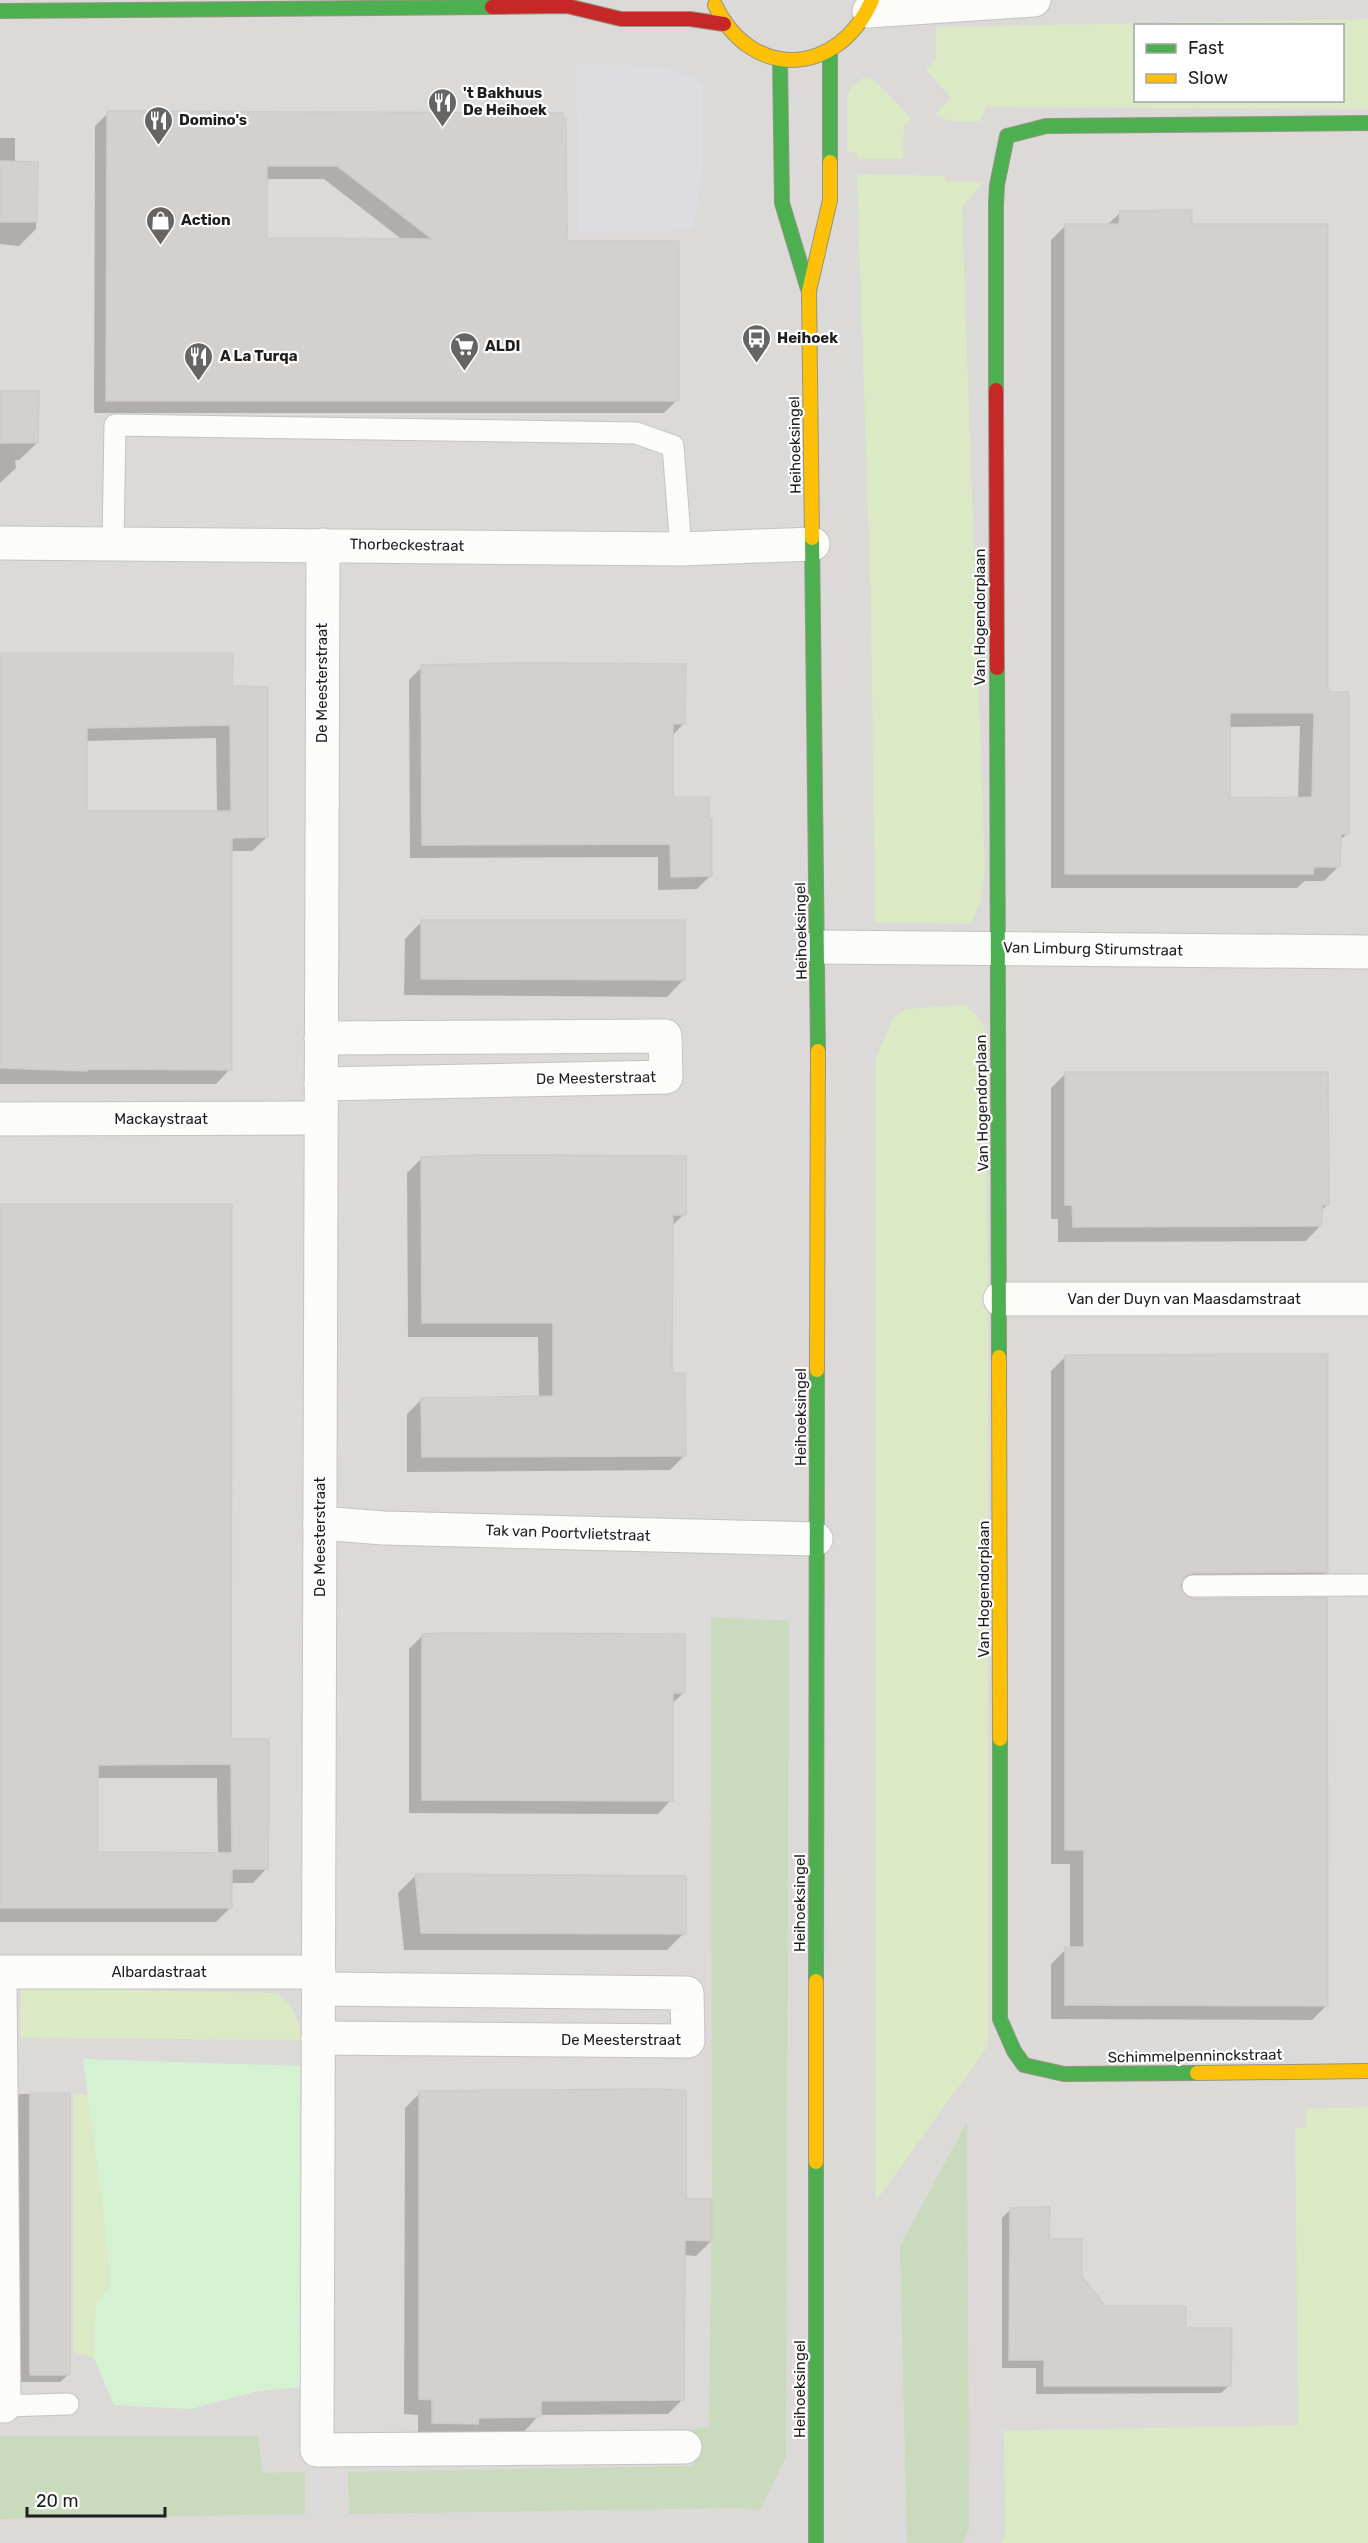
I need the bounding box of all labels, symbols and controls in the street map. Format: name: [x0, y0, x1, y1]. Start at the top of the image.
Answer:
legend: [1134, 24, 1344, 102]
text: Fast: [1188, 37, 1224, 59]
text: Slow: [1188, 67, 1228, 89]
place label: 't Bakhuus De Heihoek: [463, 84, 547, 119]
restaurant icon: 't Bakhuus De Heihoek: [426, 86, 458, 128]
restaurant icon: Domino's: [142, 104, 174, 146]
place label: Domino's: [179, 111, 247, 129]
shop icon: Action: [144, 204, 176, 246]
place label: Action: [181, 211, 231, 229]
bus stop icon: Heihoek: [740, 322, 772, 364]
place label: Heihoek: [777, 329, 838, 347]
supermarket icon: ALDI: [448, 330, 480, 372]
place label: ALDI: [485, 337, 520, 355]
restaurant icon: A La Turqa: [183, 340, 215, 382]
place label: A La Turqa: [220, 347, 298, 365]
street label: Heihoeksingel: [785, 396, 805, 494]
street label: Thorbeckestraat: [350, 535, 465, 555]
street label: Van Hogendorplaan: [971, 548, 989, 686]
street label: De Meesterstraat: [313, 623, 331, 743]
street label: Heihoeksingel: [791, 882, 811, 980]
street label: Van Limburg Stirumstraat: [1003, 938, 1183, 960]
street label: Van Hogendorplaan: [972, 1034, 992, 1172]
street label: De Meesterstraat: [536, 1068, 656, 1088]
street label: Mackaystraat: [114, 1110, 208, 1128]
street label: Van der Duyn van Maasdamstraat: [1067, 1290, 1301, 1308]
street label: Heihoeksingel: [792, 1368, 810, 1466]
street label: De Meesterstraat: [311, 1477, 329, 1597]
street label: Van Hogendorplaan: [975, 1520, 993, 1658]
street label: Tak van Poortvlietstraat: [485, 1521, 651, 1545]
street label: Heihoeksingel: [791, 1854, 809, 1952]
street label: Albardastraat: [111, 1963, 207, 1981]
street label: De Meesterstraat: [561, 2031, 681, 2049]
street label: Schimmelpenninckstraat: [1108, 2045, 1283, 2067]
street label: Heihoeksingel: [791, 2340, 809, 2438]
scale bar: [27, 2480, 165, 2518]
text: 20 m: [36, 2490, 78, 2512]

